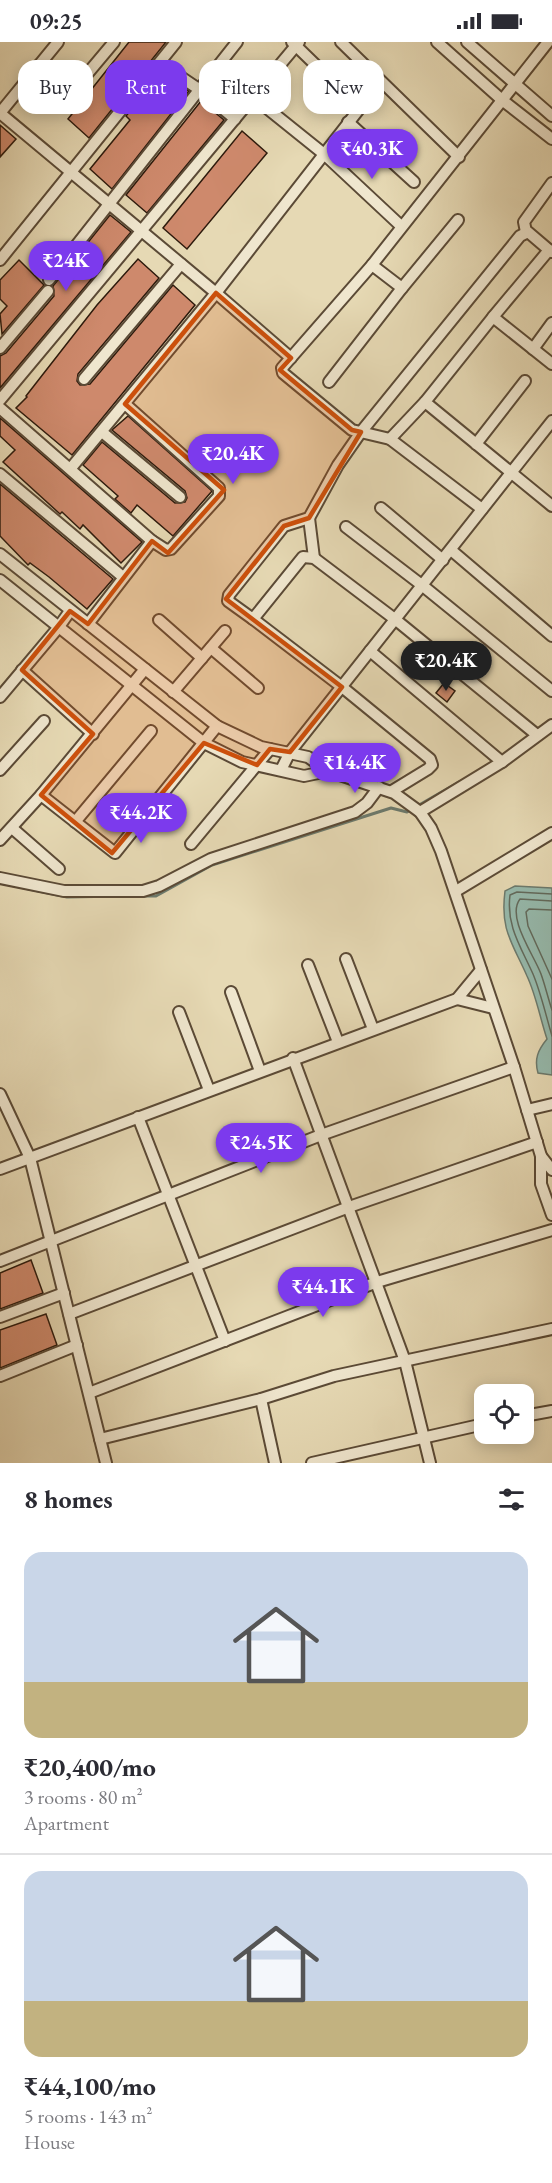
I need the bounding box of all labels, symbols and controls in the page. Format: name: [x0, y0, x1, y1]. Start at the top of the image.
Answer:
text: 09:25: [30, 7, 83, 36]
chip: Buy: [18, 60, 93, 114]
chip: Rent: [105, 60, 187, 114]
chip: Filters: [199, 60, 291, 114]
chip: New: [303, 60, 384, 114]
pin: ₹40.3K: [323, 129, 421, 180]
text: ₹40.3K: [341, 135, 403, 161]
pin: ₹24K: [30, 241, 102, 292]
text: ₹24K: [43, 247, 89, 273]
pin: ₹20.4K: [184, 434, 282, 485]
text: ₹20.4K: [202, 440, 264, 466]
pin: ₹20.4K: [397, 641, 495, 692]
text: ₹20.4K: [415, 647, 477, 673]
pin: ₹14.4K: [306, 743, 404, 794]
text: ₹14.4K: [324, 749, 386, 775]
pin: ₹44.2K: [92, 793, 190, 844]
text: ₹44.2K: [110, 799, 172, 825]
pin: ₹24.5K: [212, 1123, 310, 1174]
text: ₹24.5K: [230, 1129, 292, 1155]
pin: ₹44.1K: [274, 1267, 372, 1318]
text: ₹44.1K: [292, 1273, 354, 1299]
map controls: [474, 1384, 534, 1444]
button: locate: [474, 1384, 534, 1444]
text: 8 homes: [24, 1482, 113, 1516]
icon: filters: [495, 1483, 528, 1516]
icon: home: [222, 1591, 330, 1699]
text: ₹20,400/mo: [24, 1750, 156, 1784]
text: 3 rooms · 80 m²: [24, 1784, 143, 1810]
text: Apartment: [24, 1810, 109, 1836]
icon: home: [222, 1910, 330, 2018]
text: ₹44,100/mo: [24, 2069, 156, 2103]
text: 5 rooms · 143 m²: [24, 2103, 152, 2129]
text: House: [24, 2129, 75, 2155]

